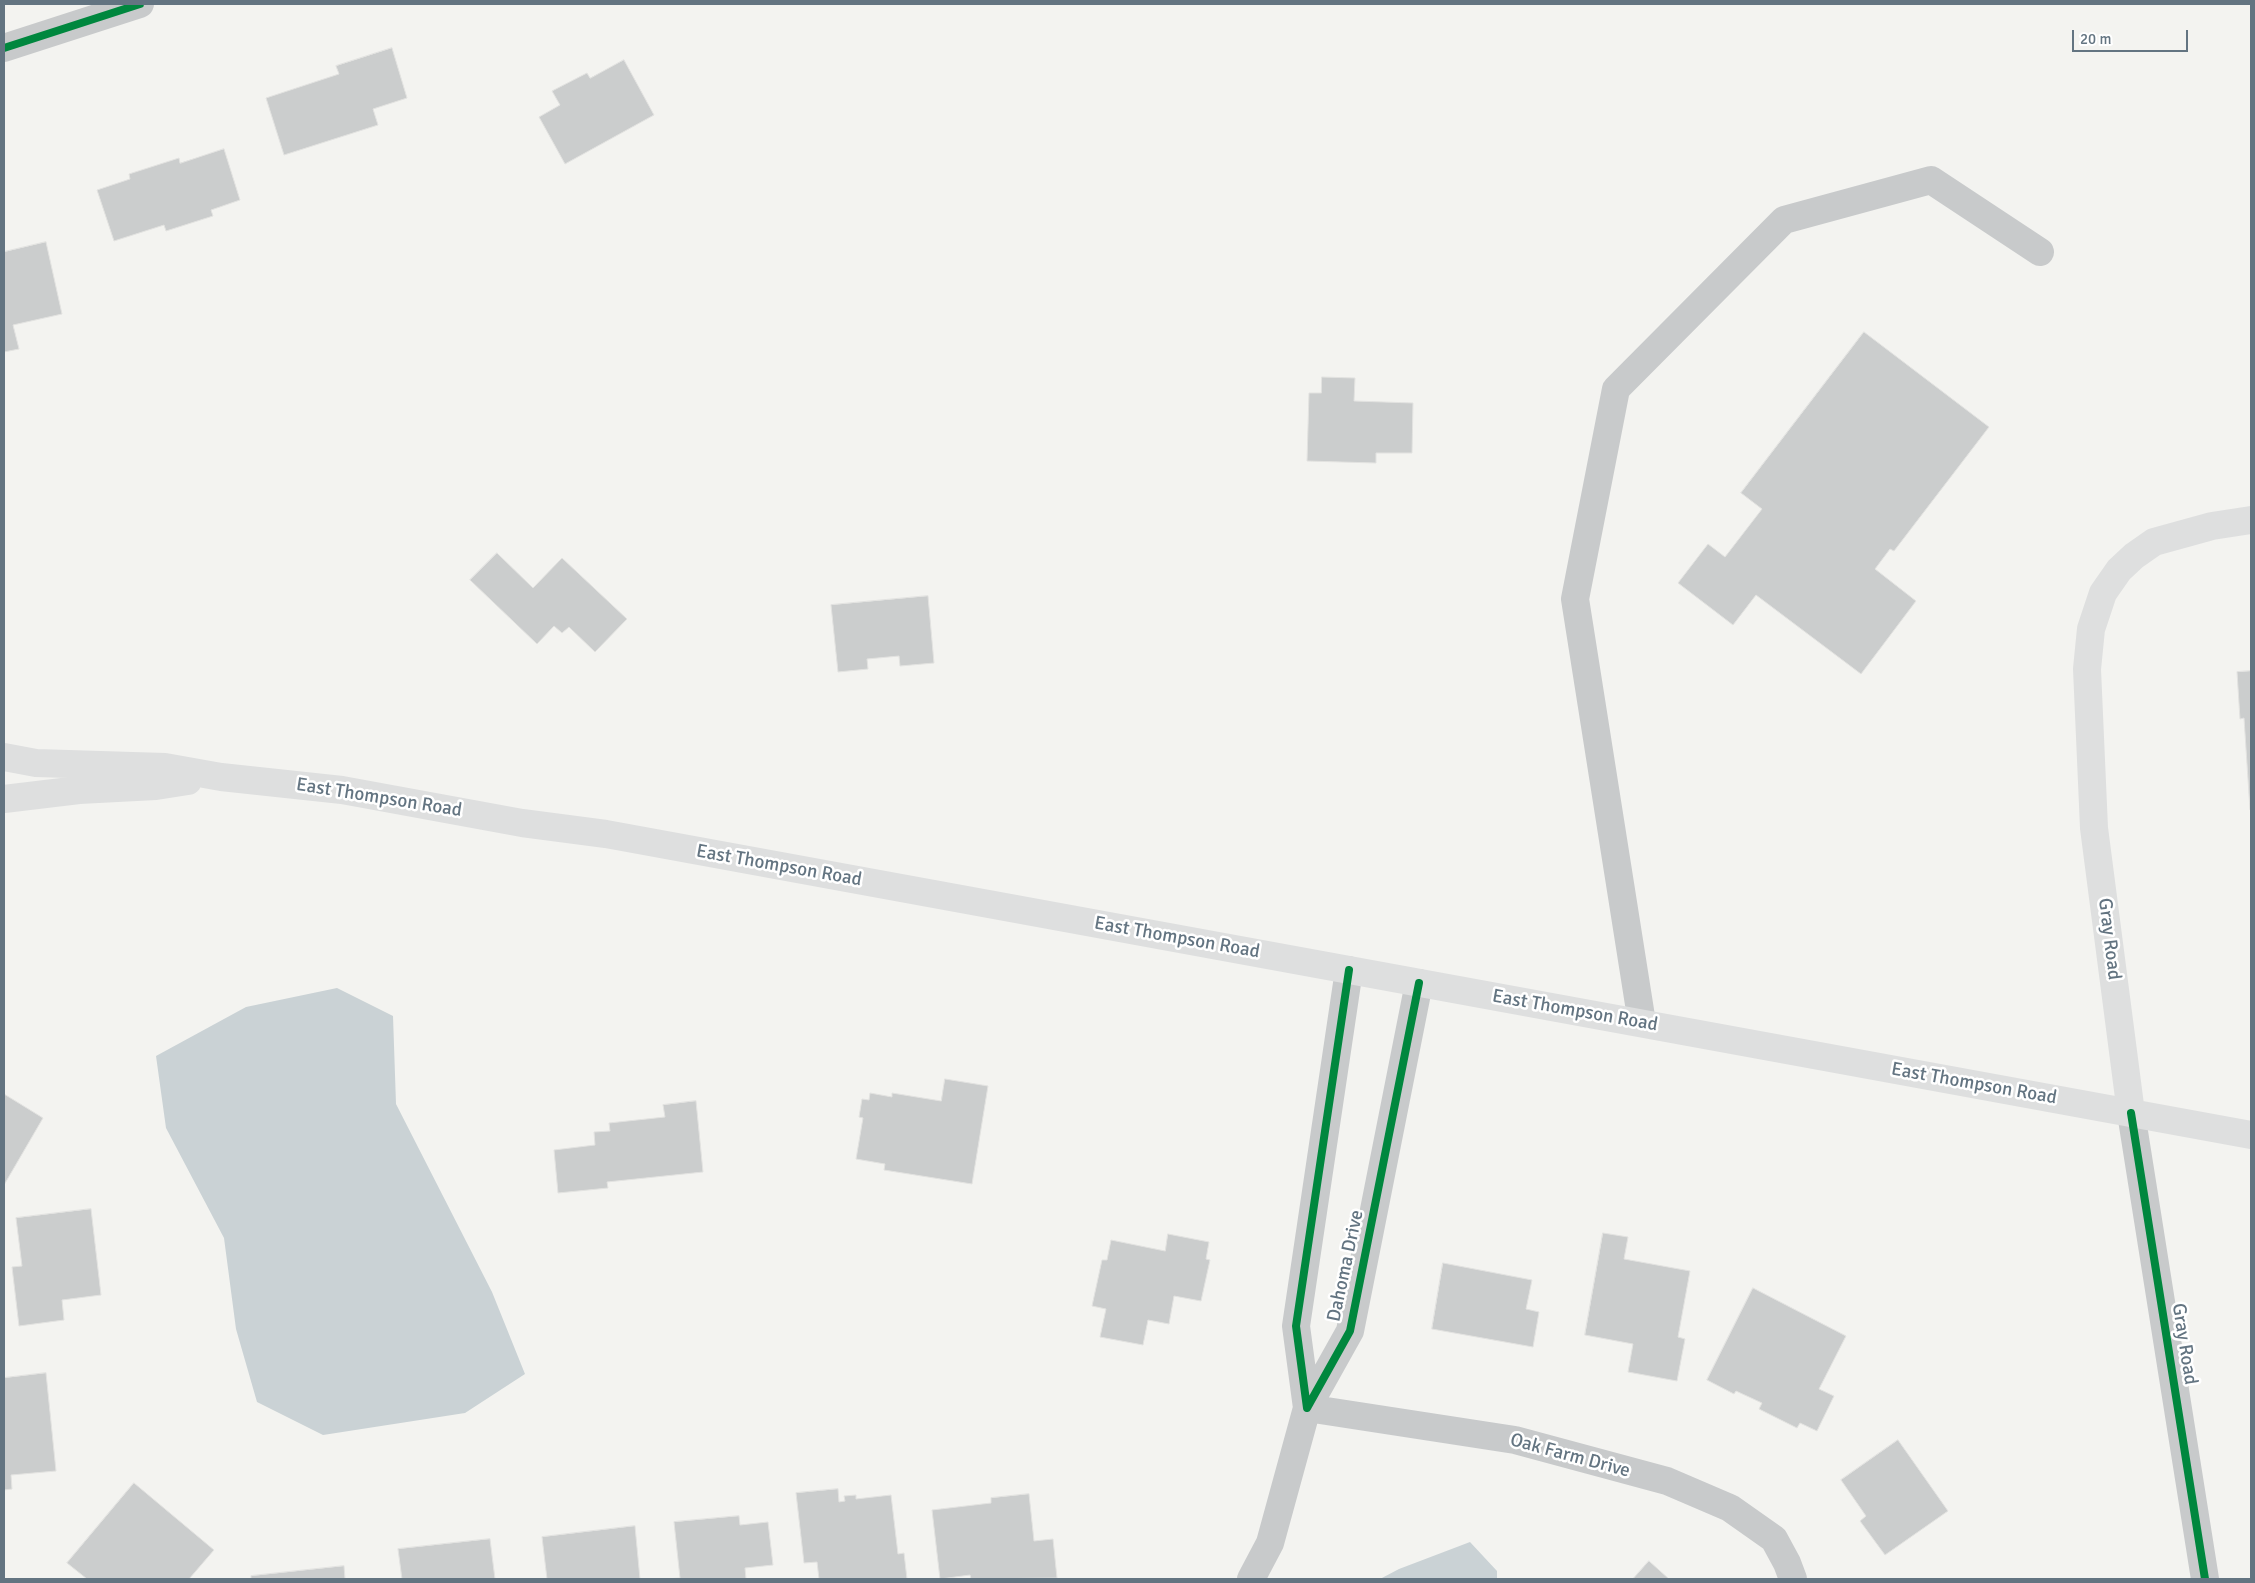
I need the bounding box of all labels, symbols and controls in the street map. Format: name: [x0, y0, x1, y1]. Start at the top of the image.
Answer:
scale bar: [2075, 20, 2191, 52]
text: 20 m: [2080, 30, 2111, 48]
street label: East Thompson Road: [294, 774, 464, 822]
street label: East Thompson Road: [695, 840, 863, 892]
street label: Gray Road: [2093, 897, 2125, 981]
street label: East Thompson Road: [1093, 912, 1261, 964]
street label: East Thompson Road: [1491, 985, 1659, 1037]
street label: East Thompson Road: [1890, 1058, 2058, 1110]
street label: Dahoma Drive: [1323, 1208, 1369, 1324]
street label: Gray Road: [2166, 1302, 2202, 1386]
street label: Oak Farm Drive: [1507, 1429, 1633, 1483]

